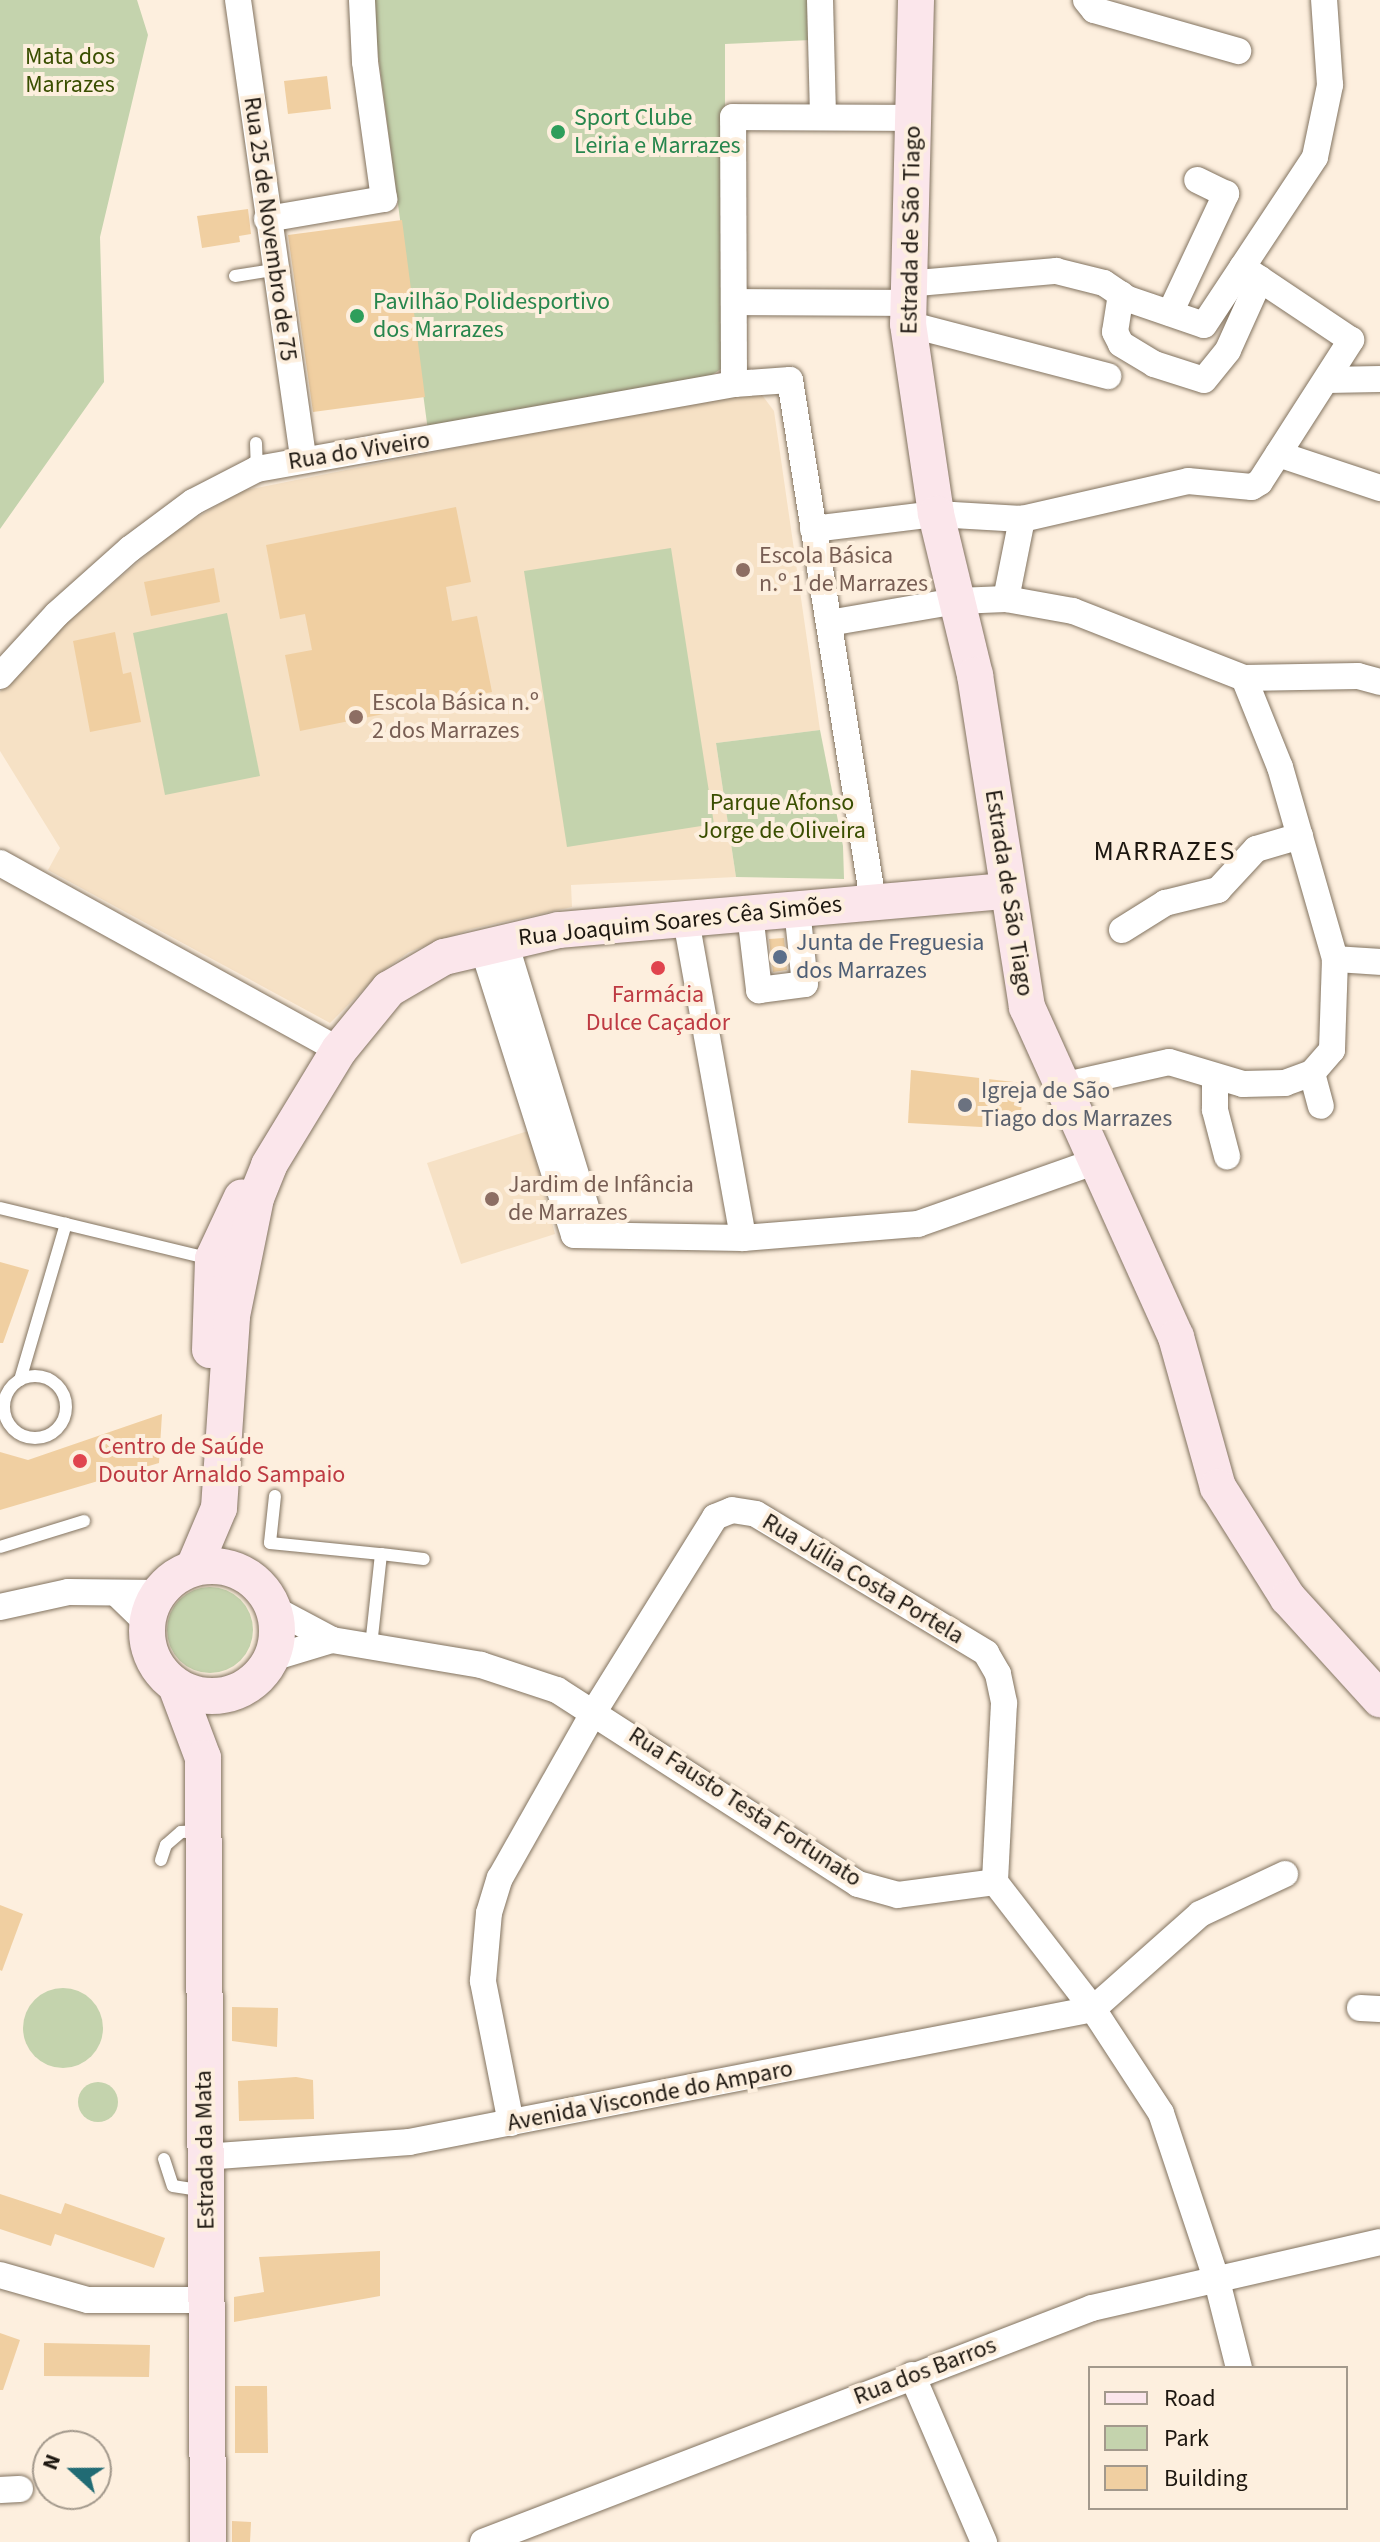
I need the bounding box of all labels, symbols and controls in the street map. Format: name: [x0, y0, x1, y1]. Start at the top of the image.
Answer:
park label: Mata dos Marrazes: [25, 43, 115, 99]
street label: Rua 25 de Novembro de 75: [237, 95, 303, 363]
place label: Sport Clube Leiria e Marrazes: [574, 104, 741, 160]
marker: Sport Clube Leiria e Marrazes: [549, 123, 567, 141]
street label: Estrada de São Tiago: [895, 125, 927, 335]
place label: Pavilhão Polidesportivo dos Marrazes: [373, 288, 610, 344]
marker: Pavilhão Polidesportivo dos Marrazes: [348, 307, 366, 325]
street label: Rua do Viveiro: [286, 426, 432, 476]
place label: Escola Básica n.º 1 de Marrazes: [759, 542, 928, 598]
marker: Escola Básica n.º 1 de Marrazes: [734, 561, 752, 579]
place label: Escola Básica n.º 2 dos Marrazes: [372, 689, 539, 745]
marker: Escola Básica n.º 2 dos Marrazes: [347, 708, 365, 726]
street label: Estrada de São Tiago: [978, 788, 1040, 998]
park label: Parque Afonso Jorge de Oliveira: [698, 789, 866, 845]
district label: MARRAZES: [1093, 834, 1237, 868]
street label: Rua Joaquim Soares Cêa Simões: [517, 890, 843, 952]
place label: Junta de Freguesia dos Marrazes: [796, 929, 984, 985]
marker: Junta de Freguesia dos Marrazes: [771, 948, 789, 966]
marker: Farmácia Dulce Caçador: [649, 959, 667, 977]
place label: Farmácia Dulce Caçador: [586, 981, 730, 1037]
place label: Igreja de São Tiago dos Marrazes: [981, 1077, 1172, 1133]
marker: Igreja de São Tiago dos Marrazes: [956, 1096, 974, 1114]
place label: Jardim de Infância de Marrazes: [508, 1171, 694, 1227]
marker: Jardim de Infância de Marrazes: [483, 1190, 501, 1208]
place label: Centro de Saúde Doutor Arnaldo Sampaio: [98, 1433, 345, 1489]
marker: Centro de Saúde Doutor Arnaldo Sampaio: [69, 1450, 91, 1472]
street label: Rua Júlia Costa Portela: [757, 1507, 969, 1651]
street label: Rua Fausto Testa Fortunato: [623, 1721, 867, 1893]
street label: Avenida Visconde do Amparo: [505, 2054, 795, 2138]
street label: Estrada da Mata: [189, 2070, 221, 2230]
street label: Rua dos Barros: [850, 2331, 1000, 2411]
legend: [1088, 2366, 1348, 2510]
text: Road: [1164, 2381, 1216, 2416]
text: Park: [1164, 2421, 1209, 2456]
north arrow: [32, 2430, 112, 2510]
text: N: [34, 2450, 69, 2475]
text: Building: [1164, 2461, 1248, 2496]

